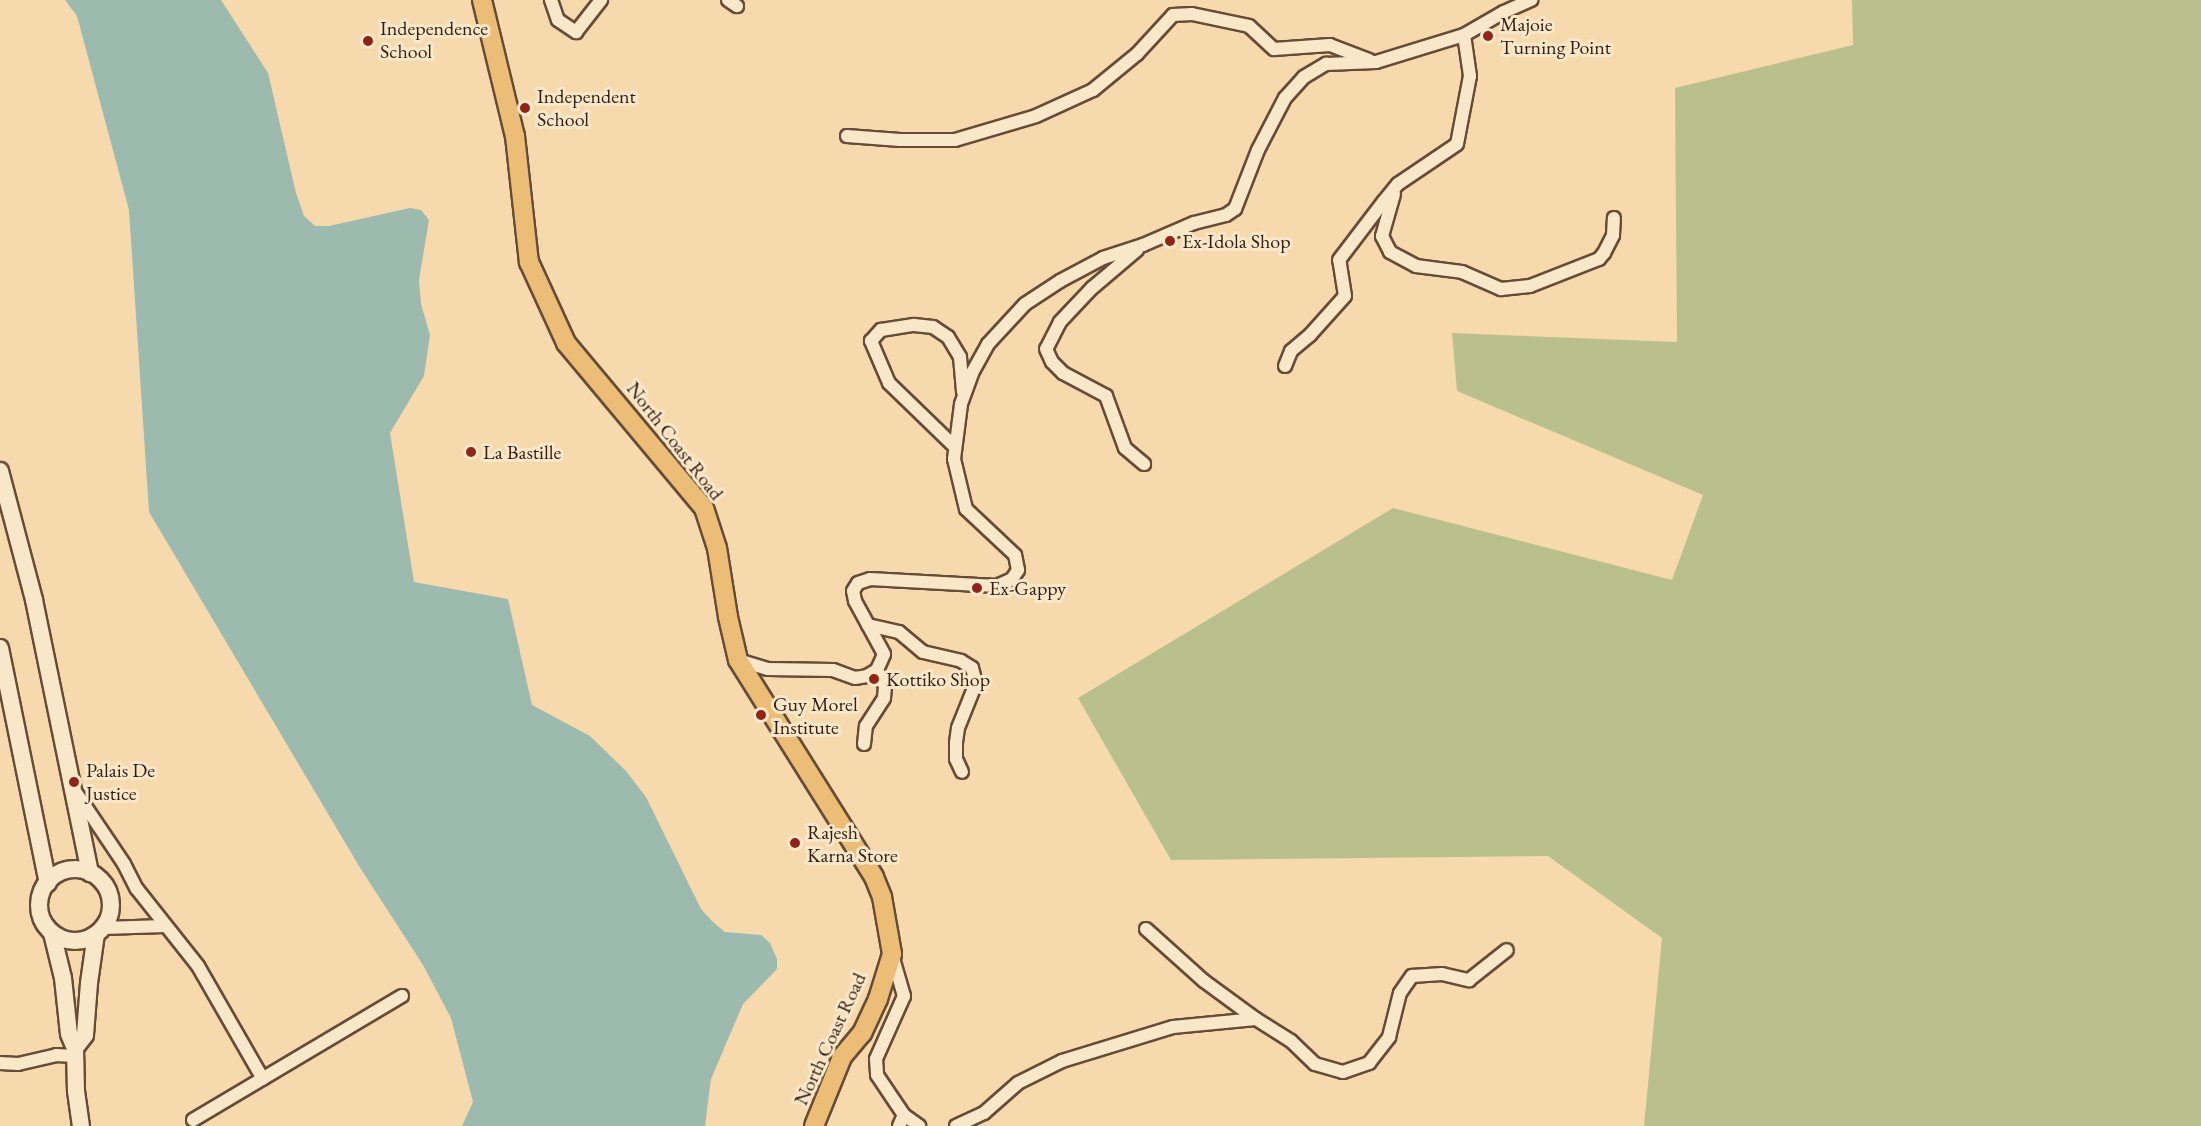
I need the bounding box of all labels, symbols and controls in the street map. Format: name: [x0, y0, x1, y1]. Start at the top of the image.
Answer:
place label: Majoie Turning Point: [1500, 13, 1611, 60]
place label: Independence School: [380, 17, 488, 64]
marker: Majoie Turning Point: [1481, 29, 1495, 43]
marker: Independence School: [361, 34, 375, 48]
place label: Independent School: [537, 84, 636, 131]
marker: Independent School: [518, 101, 532, 115]
place label: Ex-Idola Shop: [1182, 229, 1291, 253]
marker: Ex-Idola Shop: [1163, 234, 1177, 248]
street label: North Coast Road: [621, 377, 729, 505]
place label: La Bastille: [483, 440, 561, 464]
marker: La Bastille: [464, 445, 478, 459]
place label: Ex-Gappy: [989, 576, 1066, 600]
marker: Ex-Gappy: [970, 581, 984, 595]
place label: Kottiko Shop: [886, 667, 990, 691]
marker: Kottiko Shop: [867, 672, 881, 686]
place label: Guy Morel Institute: [773, 692, 858, 739]
marker: Guy Morel Institute: [754, 708, 768, 722]
place label: Palais De Justice: [86, 759, 155, 806]
marker: Palais De Justice: [67, 775, 81, 789]
place label: Rajesh Karna Store: [807, 820, 898, 867]
marker: Rajesh Karna Store: [788, 836, 802, 850]
street label: North Coast Road: [789, 969, 871, 1109]

